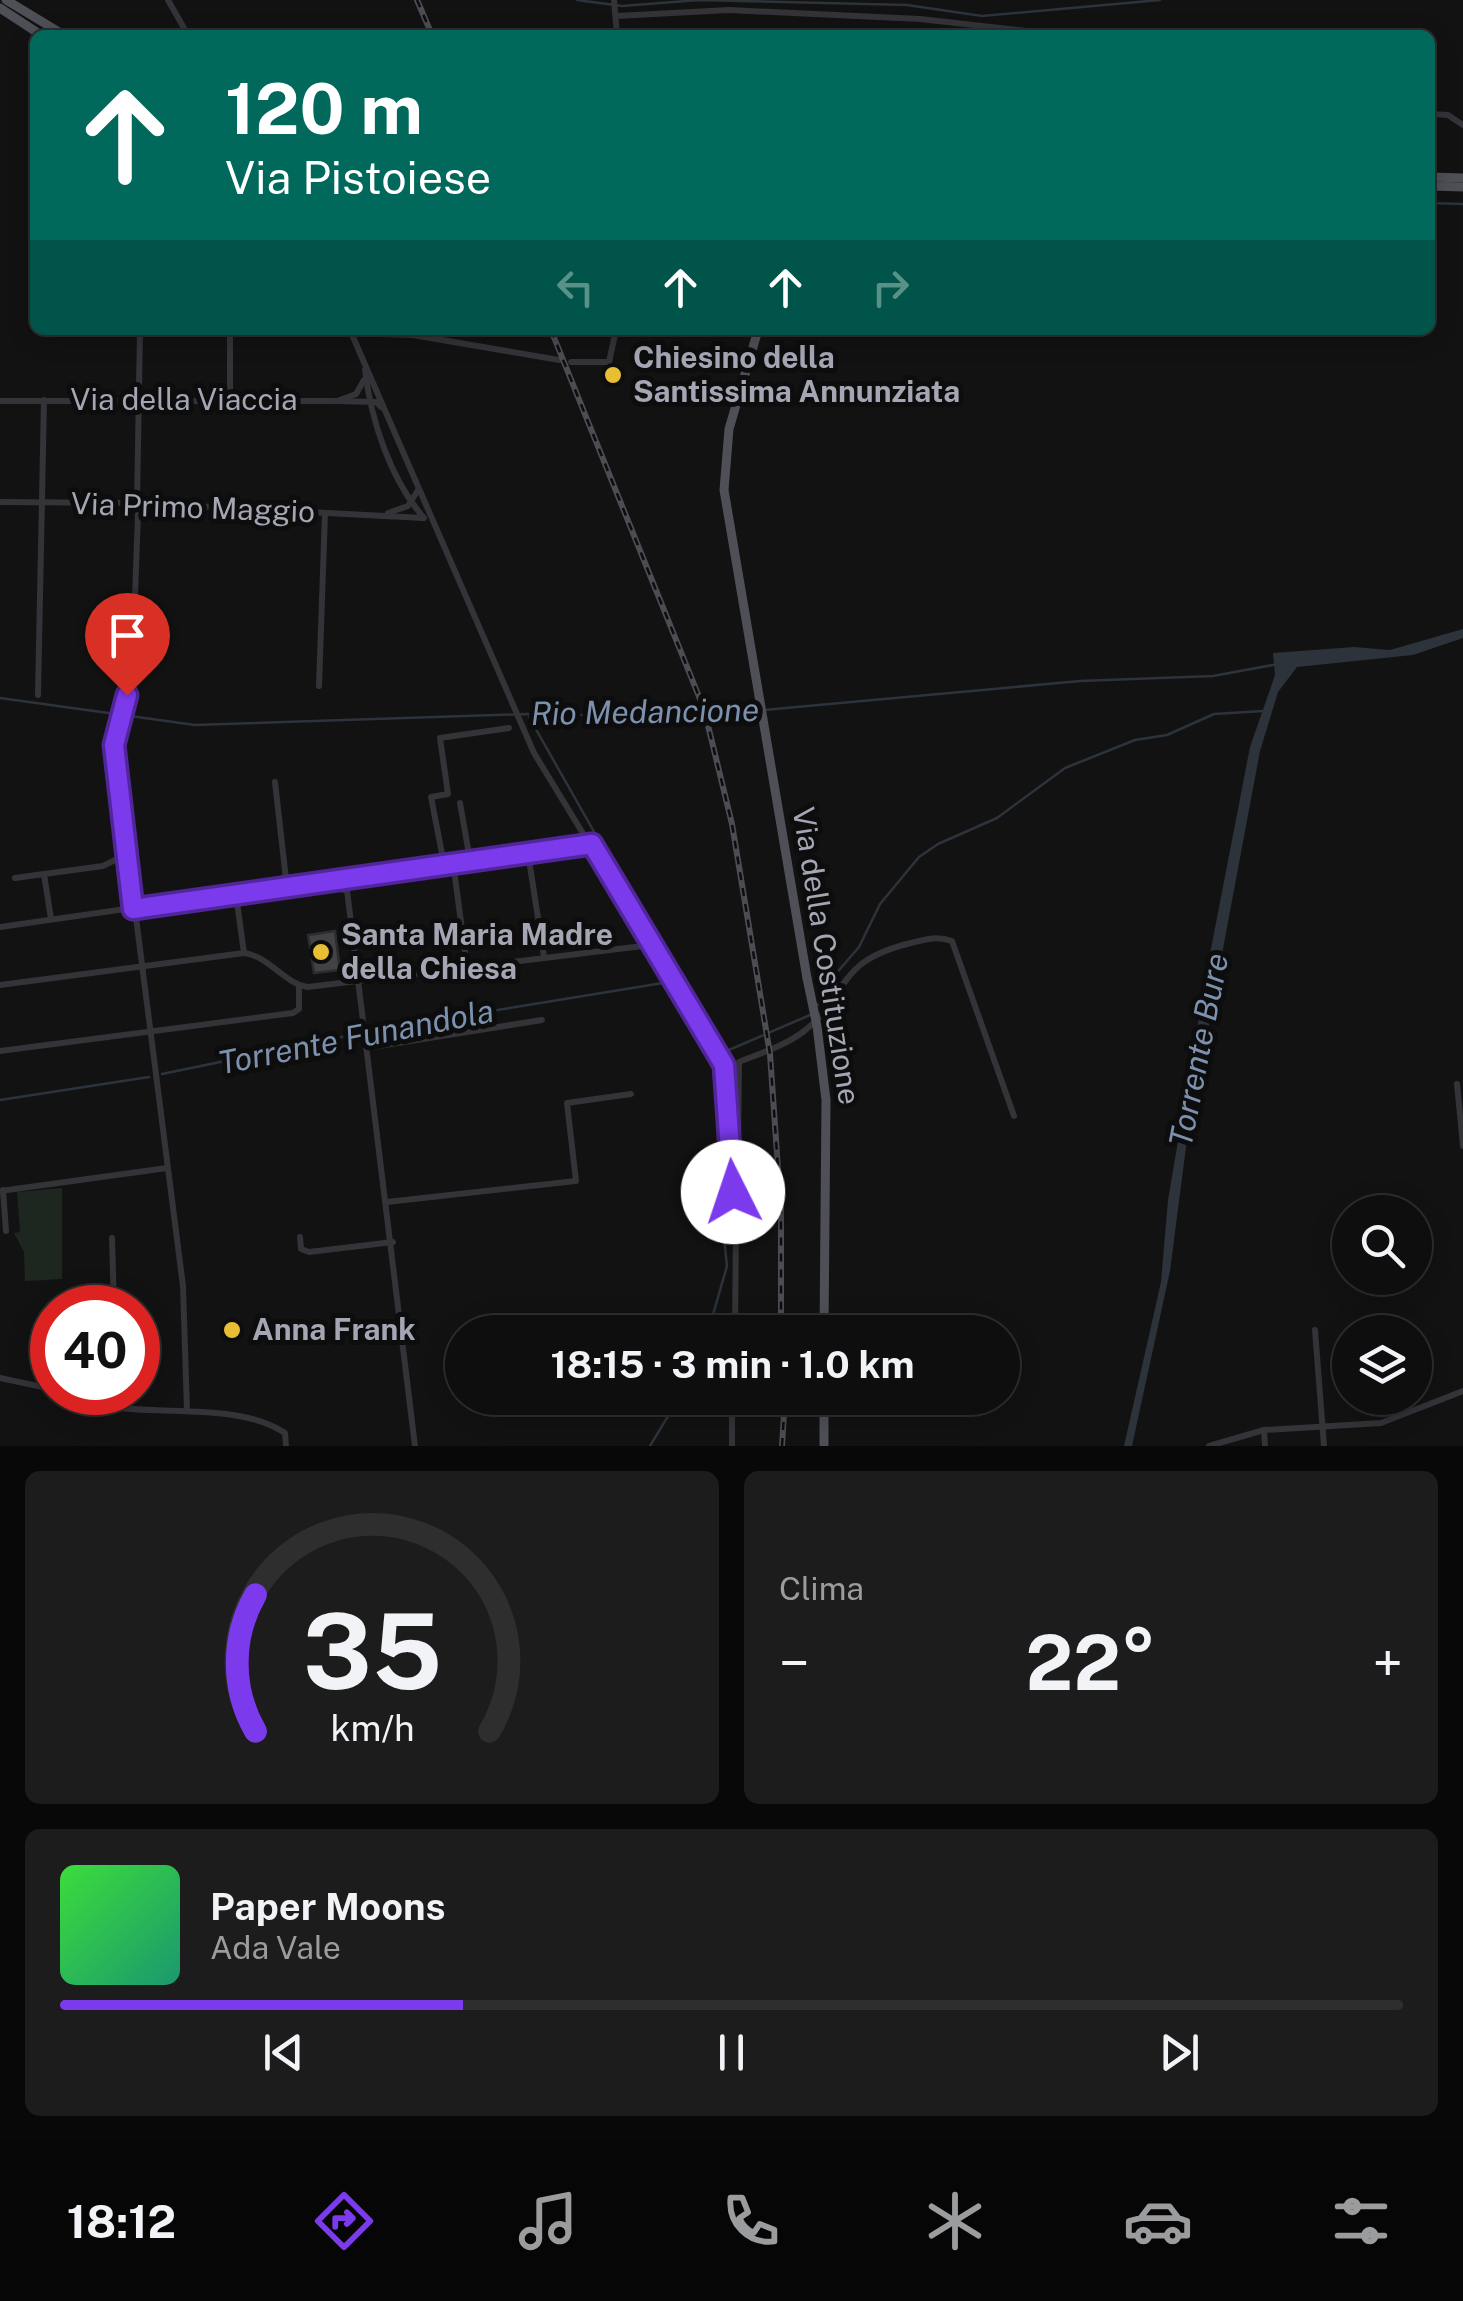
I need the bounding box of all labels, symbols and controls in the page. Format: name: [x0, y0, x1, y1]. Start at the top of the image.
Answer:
text: 120 m: [225, 67, 423, 150]
icon: ahead: [60, 70, 190, 200]
text: Via Pistoiese: [225, 151, 491, 204]
icon: left: [548, 260, 603, 315]
icon: ahead: [653, 260, 708, 315]
icon: ahead: [758, 260, 813, 315]
icon: right: [863, 260, 918, 315]
place label: Chiesino della Santissima Annunziata: [633, 339, 960, 409]
marker: Chiesino della Santissima Annunziata: [602, 364, 624, 386]
street label: Via della Viaccia: [70, 381, 298, 417]
street label: Via Primo Maggio: [70, 485, 316, 529]
pin: [85, 593, 170, 696]
icon: arrive: [100, 608, 155, 663]
water label: Rio Medancione: [531, 691, 759, 732]
street label: Via della Costituzione: [786, 804, 868, 1107]
place label: Santa Maria Madre della Chiesa: [341, 916, 613, 986]
marker: Santa Maria Madre della Chiesa: [310, 941, 332, 963]
water label: Torrente Bure: [1162, 950, 1235, 1150]
water label: Torrente Funandola: [215, 992, 497, 1081]
position arrow: [681, 1140, 785, 1244]
map controls: [1332, 1195, 1432, 1415]
button: search: [1332, 1195, 1432, 1295]
speed limit sign: 40: [30, 1285, 160, 1415]
place label: Anna Frank: [252, 1311, 416, 1347]
button: layers: [1332, 1315, 1432, 1415]
marker: Anna Frank: [221, 1319, 243, 1341]
text: 18:15 · 3 min · 1.0 km: [551, 1342, 914, 1387]
text: Clima: [779, 1570, 864, 1607]
text: 35: [302, 1590, 442, 1712]
text: 22°: [1026, 1619, 1156, 1707]
text: −: [779, 1631, 810, 1695]
text: +: [1373, 1631, 1403, 1695]
text: km/h: [330, 1707, 414, 1749]
text: Paper Moons: [210, 1884, 445, 1929]
text: Ada Vale: [210, 1929, 341, 1966]
icon: previous: [256, 2025, 311, 2080]
icon: pause: [704, 2025, 759, 2080]
icon: next: [1152, 2025, 1207, 2080]
icon: directions: [309, 2186, 379, 2256]
icon: music: [513, 2186, 583, 2256]
icon: phone: [716, 2186, 786, 2256]
icon: climate: [920, 2186, 990, 2256]
icon: car: [1123, 2186, 1193, 2256]
icon: filters: [1326, 2186, 1396, 2256]
text: 18:12: [67, 2195, 176, 2248]

